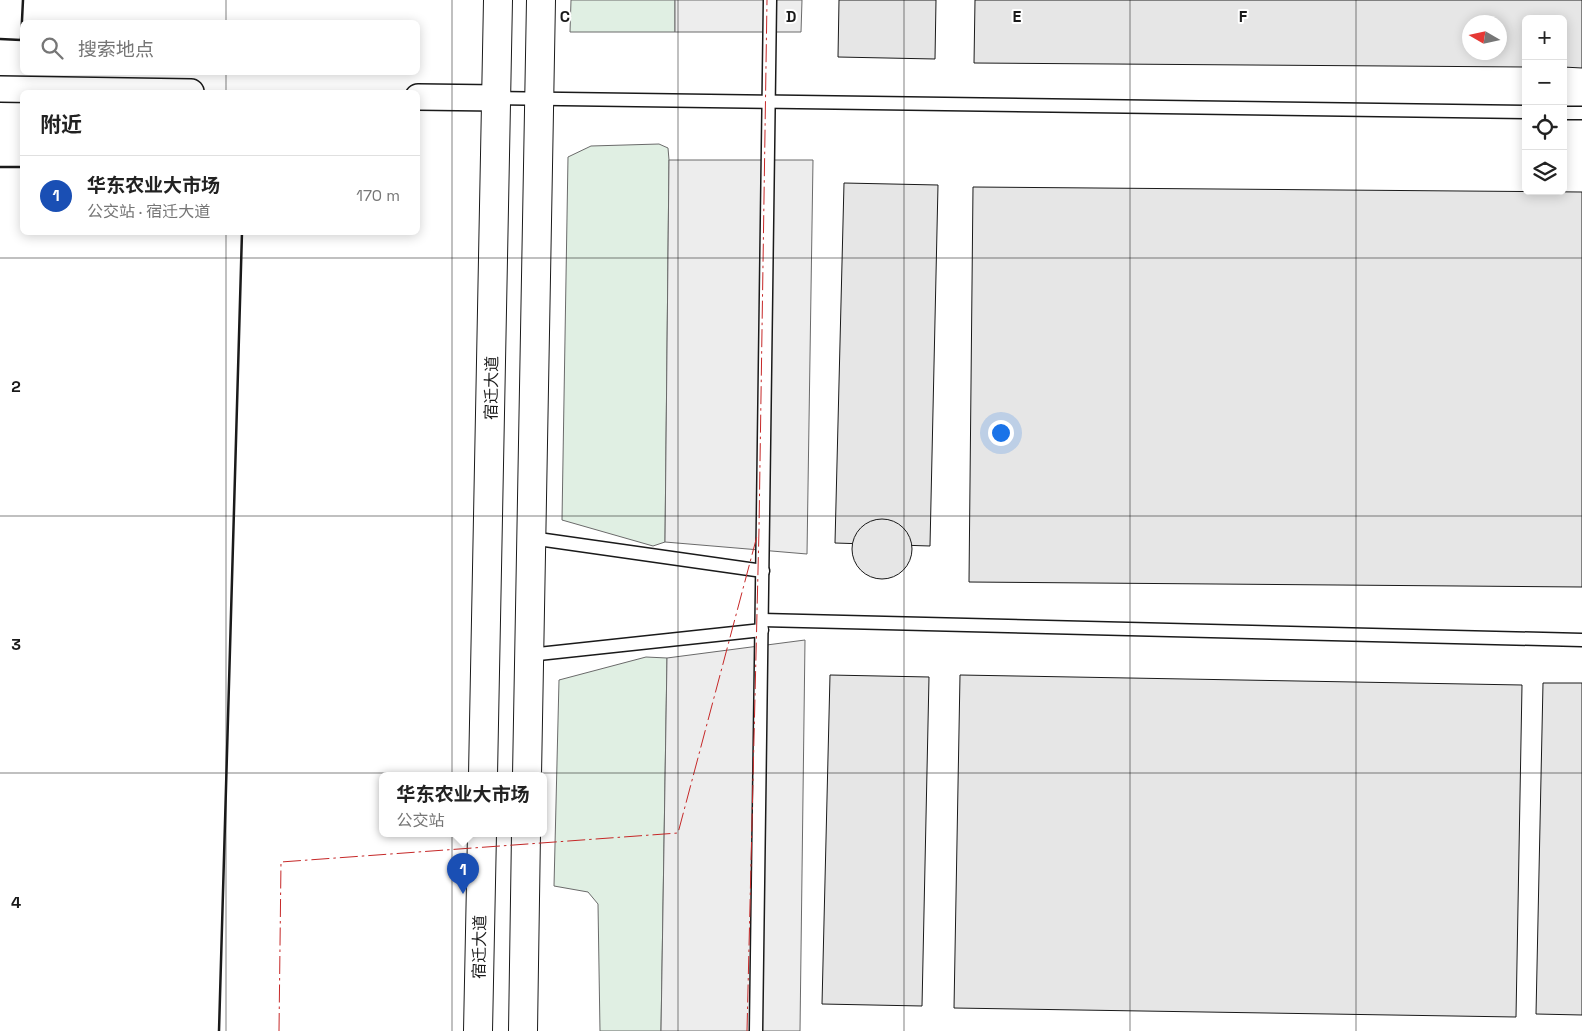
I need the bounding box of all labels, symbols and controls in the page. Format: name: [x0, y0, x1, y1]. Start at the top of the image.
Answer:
text: C: [560, 6, 570, 27]
text: D: [786, 6, 796, 27]
text: E: [1013, 6, 1022, 27]
text: F: [1239, 6, 1248, 27]
north arrow: [1462, 15, 1507, 60]
map controls: [1522, 15, 1567, 195]
button: +: [1522, 15, 1567, 60]
search box: [20, 20, 420, 75]
icon: search: [38, 34, 66, 62]
text: 搜索地点: [78, 37, 154, 62]
button: −: [1522, 60, 1567, 105]
button: locate: [1522, 105, 1567, 150]
text: 附近: [40, 111, 82, 138]
button: layers: [1522, 150, 1567, 195]
text: 华东农业大市场: [87, 173, 220, 198]
text: 1: [52, 185, 60, 206]
text: 170 m: [356, 185, 400, 206]
text: 公交站 · 宿迁大道: [87, 201, 210, 222]
street label: 宿迁大道: [480, 356, 503, 420]
text: 2: [11, 376, 21, 397]
your location: [988, 420, 1014, 446]
text: 3: [11, 634, 21, 655]
popup: [379, 772, 547, 837]
text: 华东农业大市场: [396, 782, 530, 807]
text: 公交站: [396, 810, 445, 831]
pin: 1: [447, 853, 479, 894]
text: 4: [11, 892, 21, 913]
street label: 宿迁大道: [468, 915, 491, 979]

